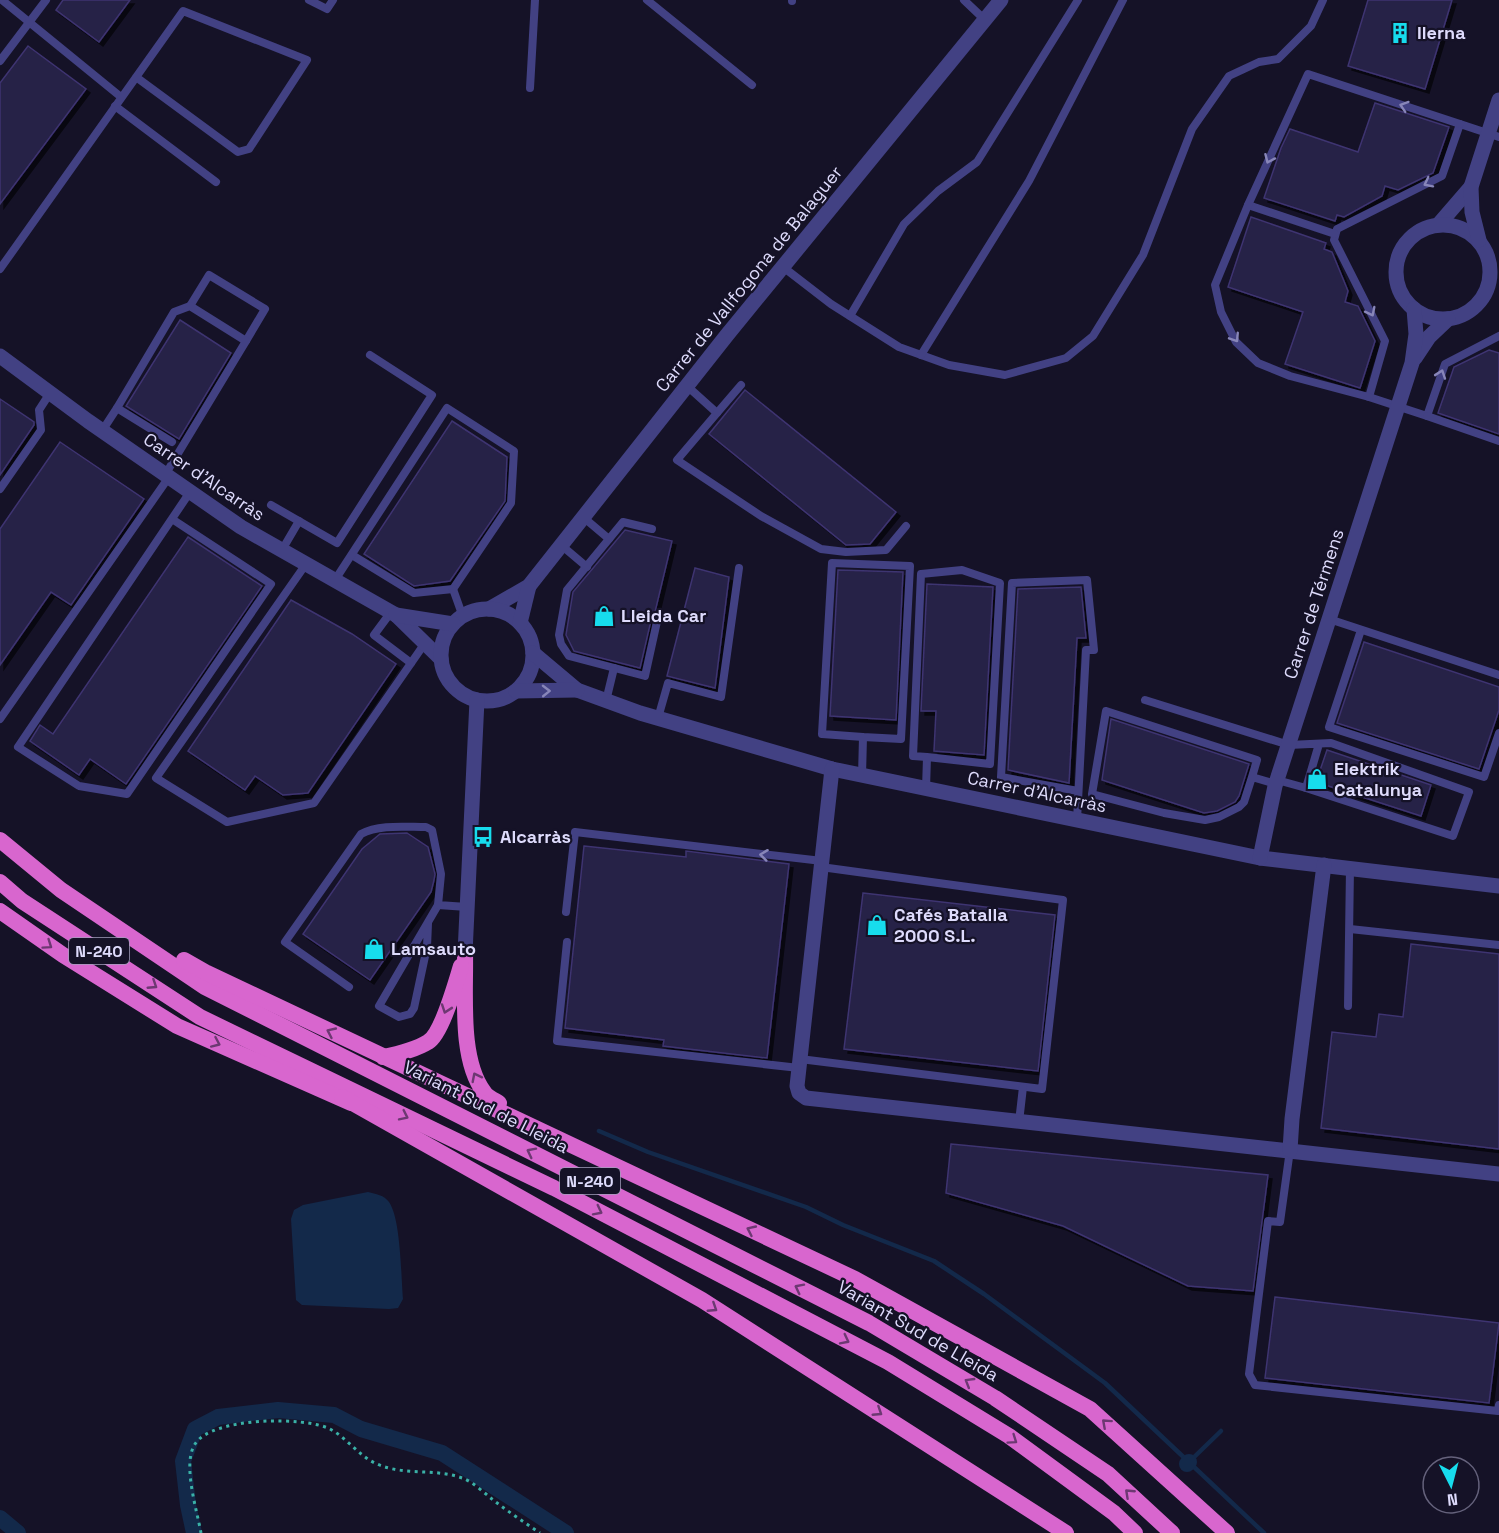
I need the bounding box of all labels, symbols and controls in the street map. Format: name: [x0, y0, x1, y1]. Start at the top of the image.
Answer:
building icon: Ilerna: [1388, 21, 1412, 45]
place label: Ilerna: [1417, 21, 1466, 44]
one-way arrow: [1400, 100, 1410, 113]
one-way arrow: [1265, 152, 1277, 163]
street label: Carrer de Vallfogona de Balaguer: [650, 161, 847, 396]
one-way arrow: [1424, 176, 1435, 187]
one-way arrow: [1363, 306, 1375, 317]
one-way arrow: [1228, 332, 1240, 342]
one-way arrow: [1434, 369, 1447, 380]
street label: Carrer d'Alcarràs: [139, 427, 269, 526]
street label: Carrer de Térmens: [1278, 526, 1349, 682]
shop icon: Lleida Car: [592, 604, 616, 628]
place label: Lleida Car: [621, 604, 706, 627]
one-way arrow: [542, 684, 551, 697]
place label: Elektrik Catalunya: [1334, 757, 1423, 801]
street label: Carrer d'Alcarràs: [965, 766, 1109, 817]
shop icon: Elektrik Catalunya: [1305, 767, 1329, 791]
bus stop icon: Alcarràs: [471, 825, 495, 849]
place label: Alcarràs: [500, 825, 571, 848]
one-way arrow: [759, 849, 768, 861]
place label: Cafés Batalla 2000 S.L.: [894, 903, 1008, 947]
shop icon: Cafés Batalla 2000 S.L.: [865, 913, 889, 937]
one-way arrow: [42, 937, 52, 949]
shop icon: Lamsauto: [362, 937, 386, 961]
place label: Lamsauto: [391, 937, 476, 960]
road number: N-240: [69, 938, 129, 964]
one-way arrow: [146, 978, 157, 989]
one-way arrow: [441, 1003, 454, 1014]
one-way arrow: [326, 1027, 337, 1039]
one-way arrow: [210, 1036, 221, 1048]
street label: Variant Sud de Lleida: [400, 1055, 573, 1158]
one-way arrow: [471, 1072, 483, 1083]
one-way arrow: [398, 1108, 409, 1120]
one-way arrow: [527, 1148, 538, 1159]
road number: N-240: [560, 1168, 620, 1194]
one-way arrow: [591, 1204, 602, 1216]
one-way arrow: [746, 1225, 757, 1237]
street label: Variant Sud de Lleida: [833, 1275, 1003, 1386]
one-way arrow: [794, 1283, 805, 1295]
one-way arrow: [707, 1300, 718, 1311]
one-way arrow: [839, 1333, 850, 1344]
one-way arrow: [965, 1378, 975, 1390]
one-way arrow: [872, 1405, 882, 1417]
one-way arrow: [1102, 1419, 1113, 1430]
one-way arrow: [1006, 1433, 1017, 1444]
north arrow: [1421, 1455, 1481, 1515]
text: N: [1446, 1488, 1459, 1510]
one-way arrow: [1126, 1489, 1136, 1500]

